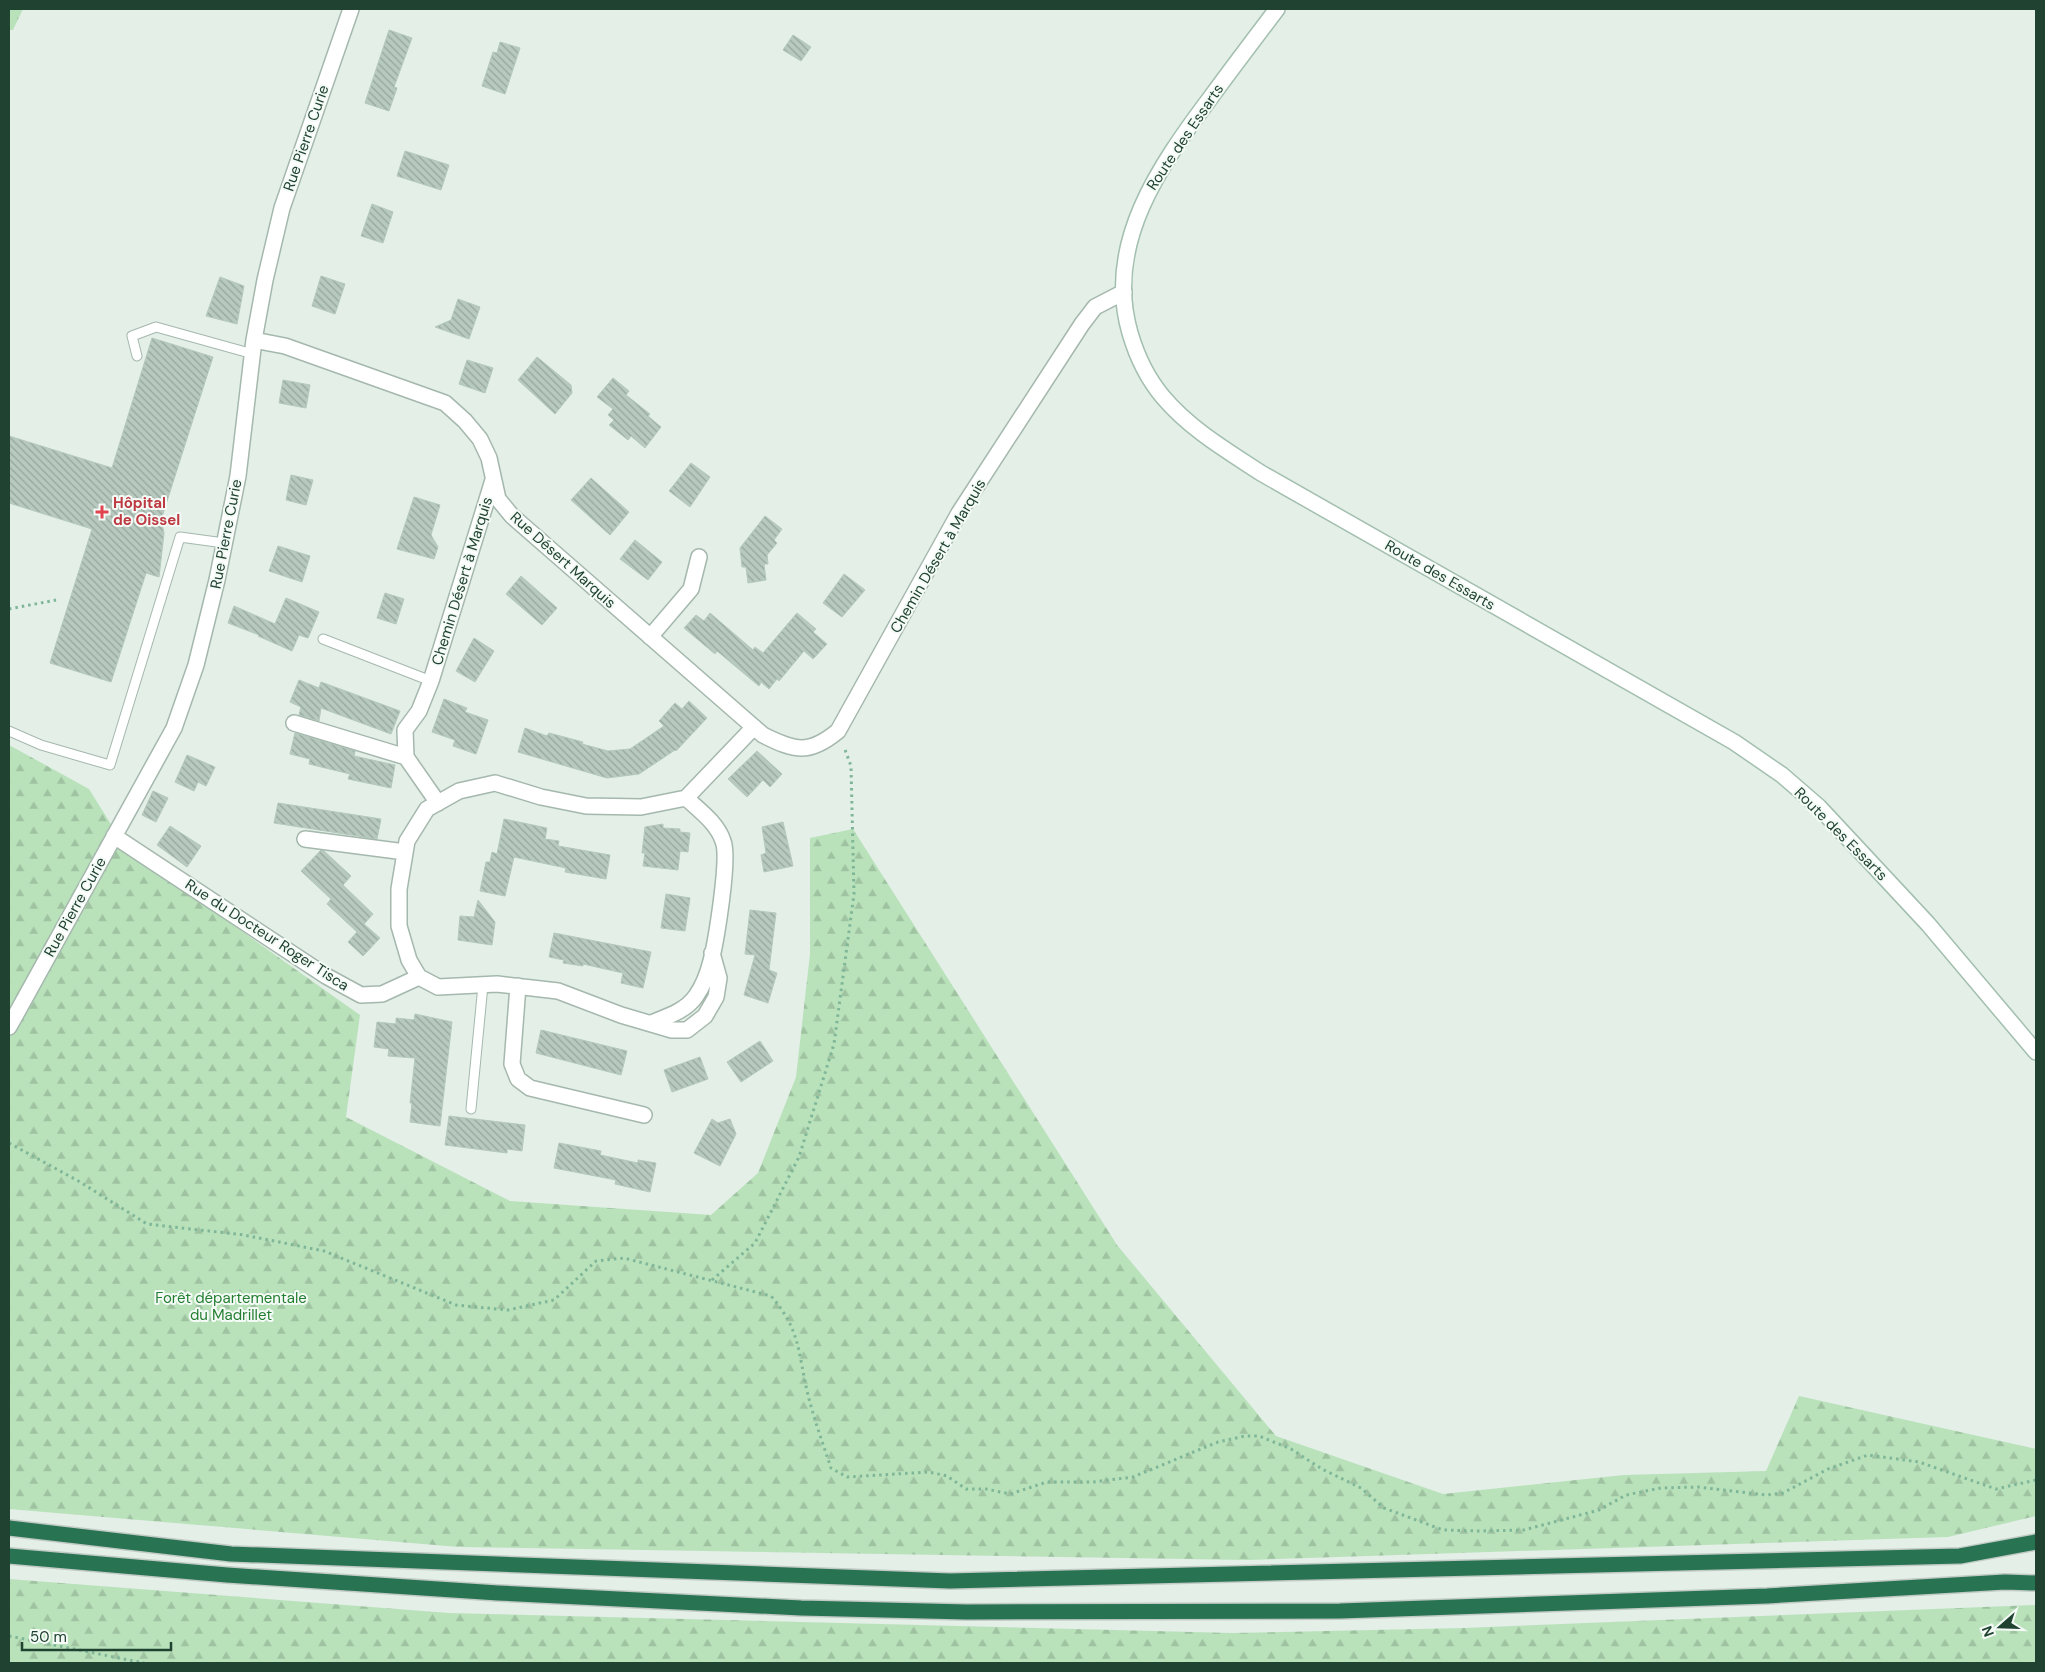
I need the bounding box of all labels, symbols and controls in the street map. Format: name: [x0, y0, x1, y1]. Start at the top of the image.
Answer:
street label: Route des Essarts: [1142, 80, 1228, 194]
street label: Rue Pierre Curie: [278, 82, 334, 194]
street label: Chemin Désert à Marquis: [886, 475, 990, 637]
street label: Rue Pierre Curie: [206, 478, 246, 590]
place label: Hôpital de Oissel: [113, 493, 180, 530]
street label: Chemin Désert à Marquis: [427, 494, 497, 668]
marker: Hôpital de Oissel: [95, 505, 109, 519]
street label: Rue Désert Marquis: [506, 507, 620, 613]
street label: Route des Essarts: [1381, 535, 1499, 615]
street label: Route des Essarts: [1790, 783, 1892, 885]
street label: Rue Pierre Curie: [39, 854, 111, 960]
street label: Rue du Docteur Roger Tisca: [181, 874, 353, 996]
park label: Forêt départementale du Madrillet: [155, 1288, 307, 1325]
north arrow: [1975, 1602, 2025, 1652]
scale bar: [22, 1620, 171, 1652]
text: N: [1978, 1624, 1998, 1639]
text: 50 m: [30, 1627, 67, 1647]

